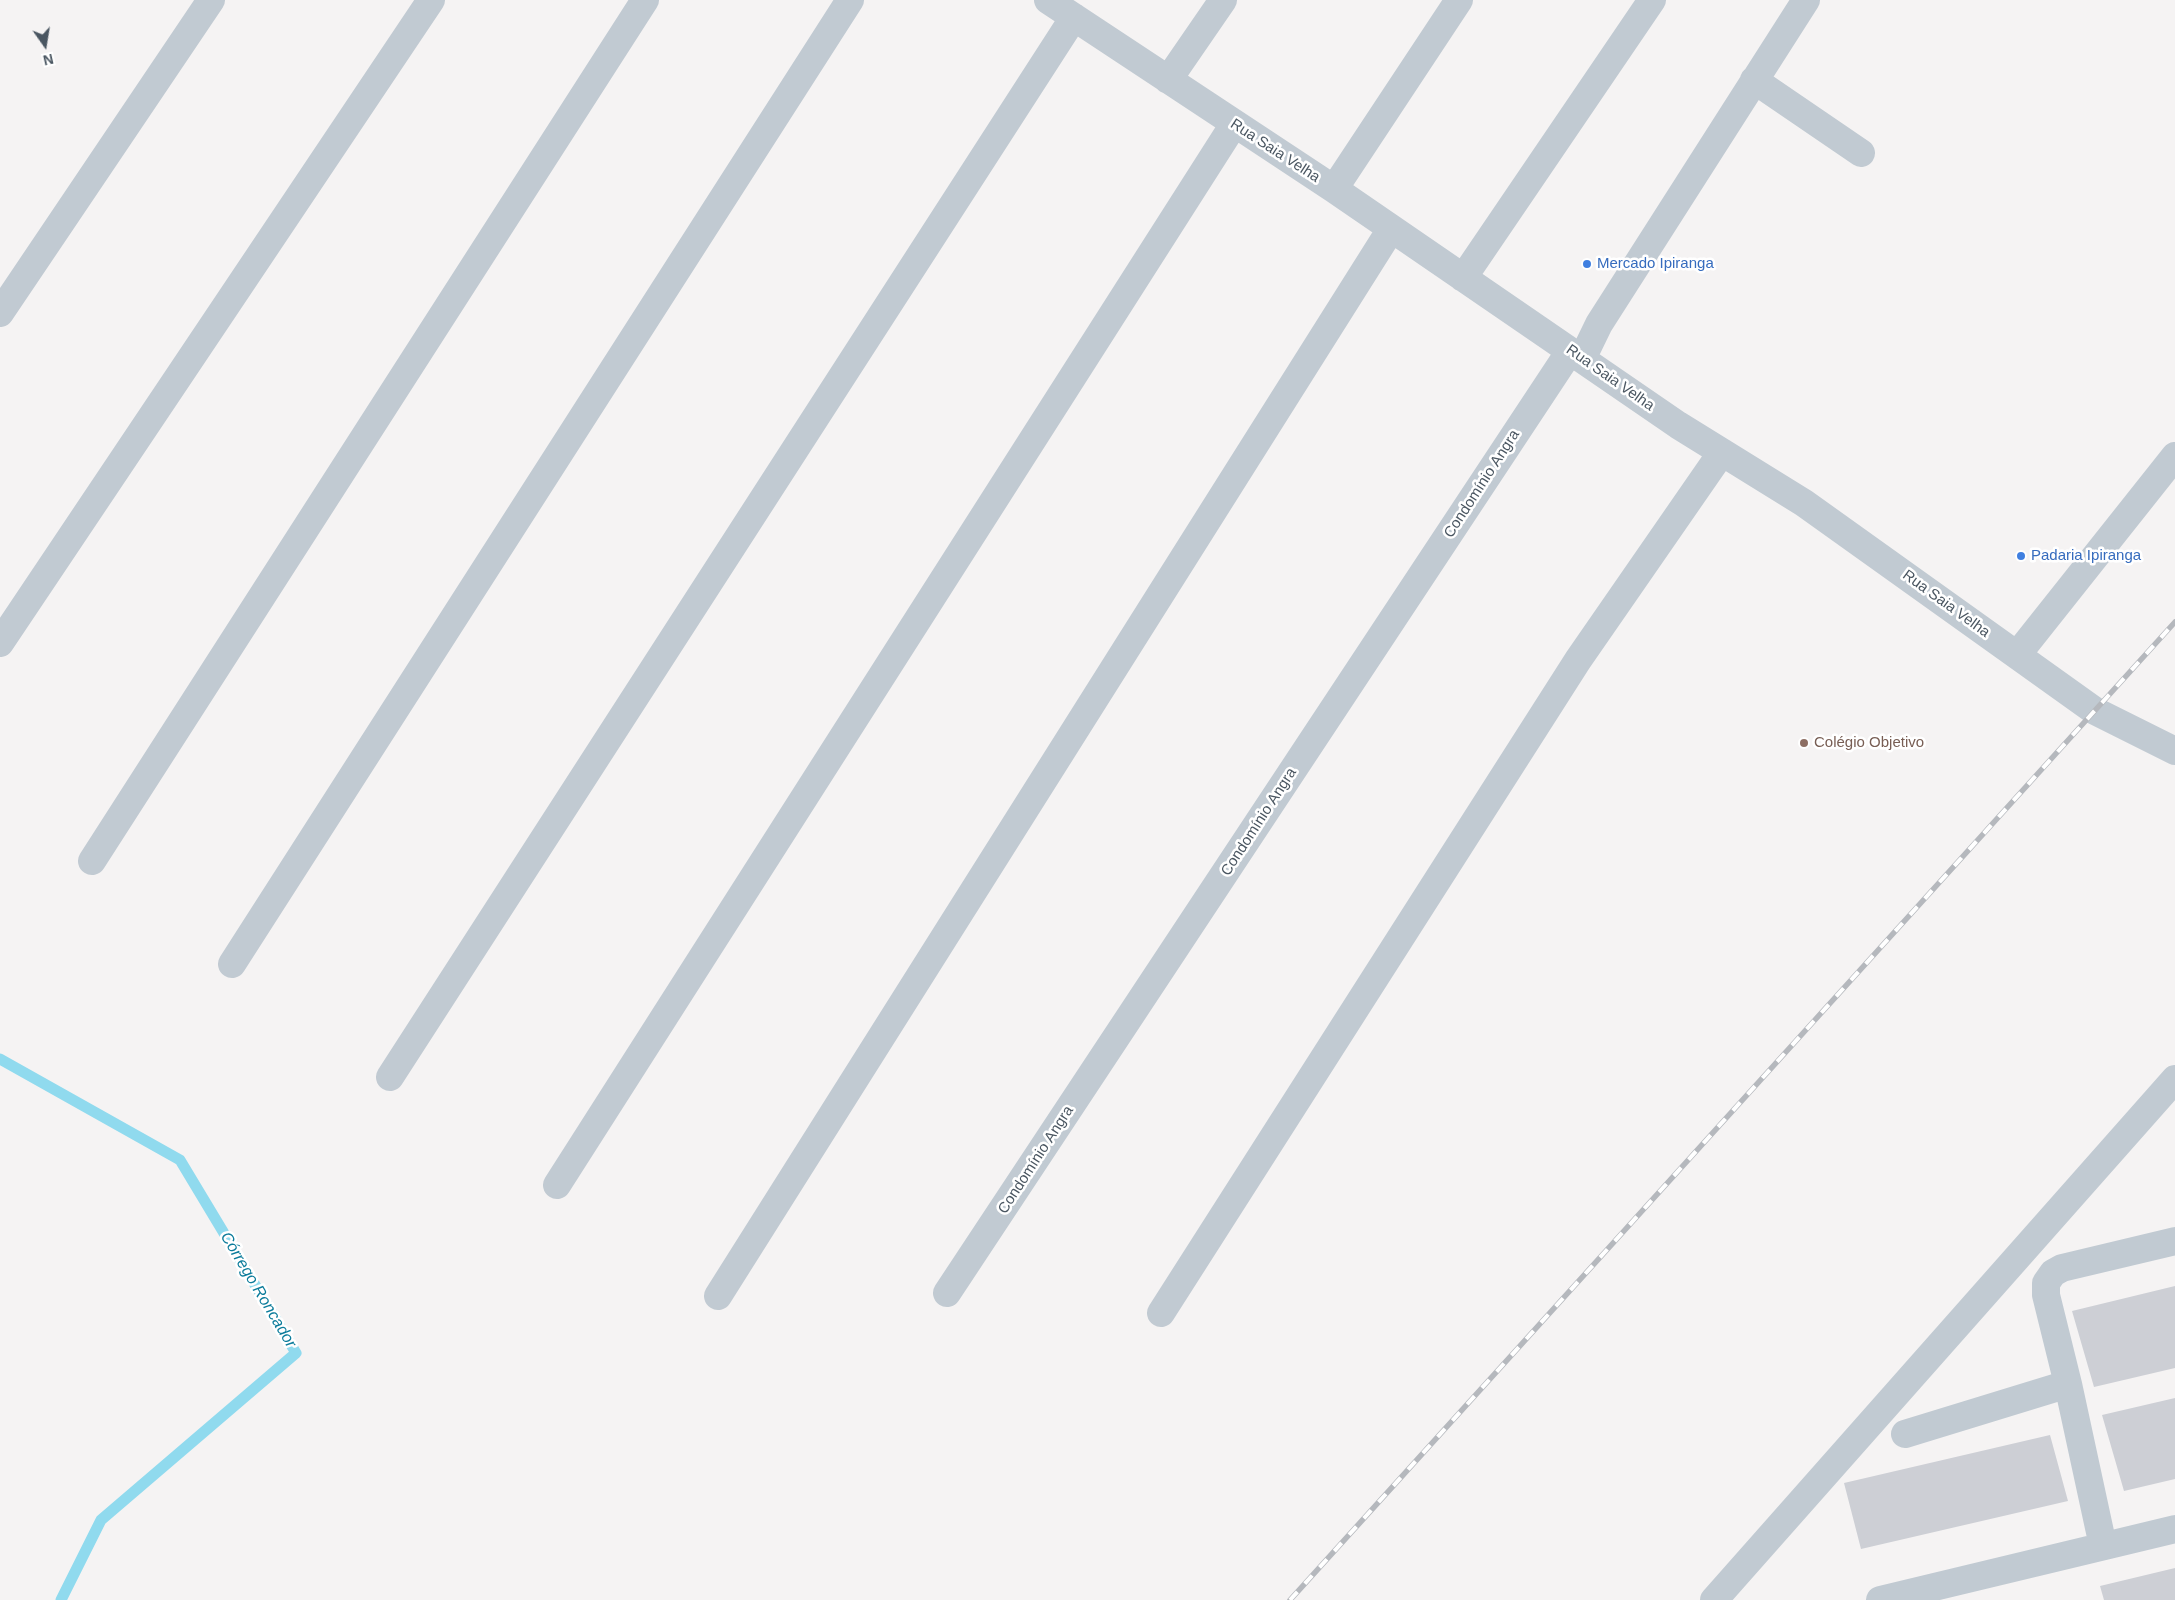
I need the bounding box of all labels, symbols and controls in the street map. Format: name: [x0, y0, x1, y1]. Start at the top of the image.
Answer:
north arrow: [20, 20, 70, 70]
text: N: [42, 51, 55, 69]
street label: Rua Saia Velha: [1227, 115, 1323, 187]
place label: Mercado Ipiranga: [1597, 255, 1714, 273]
marker: Mercado Ipiranga: [1581, 258, 1593, 270]
street label: Rua Saia Velha: [1562, 341, 1658, 415]
street label: Condomínio Angra: [1440, 427, 1524, 541]
place label: Padaria Ipiranga: [2031, 547, 2141, 565]
marker: Padaria Ipiranga: [2015, 550, 2027, 562]
street label: Rua Saia Velha: [1899, 566, 1993, 642]
place label: Colégio Objetivo: [1814, 734, 1924, 752]
marker: Colégio Objetivo: [1798, 737, 1810, 749]
street label: Condomínio Angra: [1217, 765, 1301, 879]
street label: Condomínio Angra: [994, 1103, 1078, 1217]
water label: Córrego Roncador: [216, 1229, 300, 1351]

